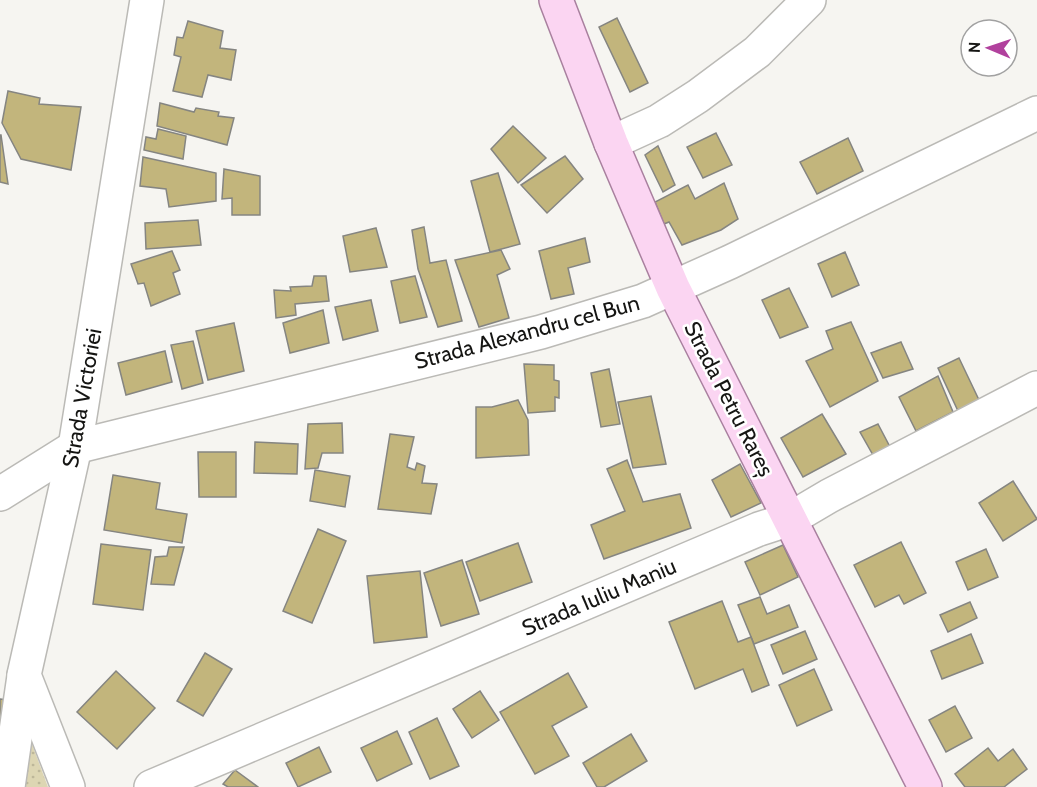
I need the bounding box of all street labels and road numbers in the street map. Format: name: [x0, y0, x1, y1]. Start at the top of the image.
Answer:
street label: Strada Alexandru cel Bun: [412, 289, 642, 375]
street label: Strada Petru Rareș: [677, 317, 780, 481]
street label: Strada Victoriei: [56, 326, 108, 470]
street label: Strada Iuliu Maniu: [518, 552, 680, 642]

